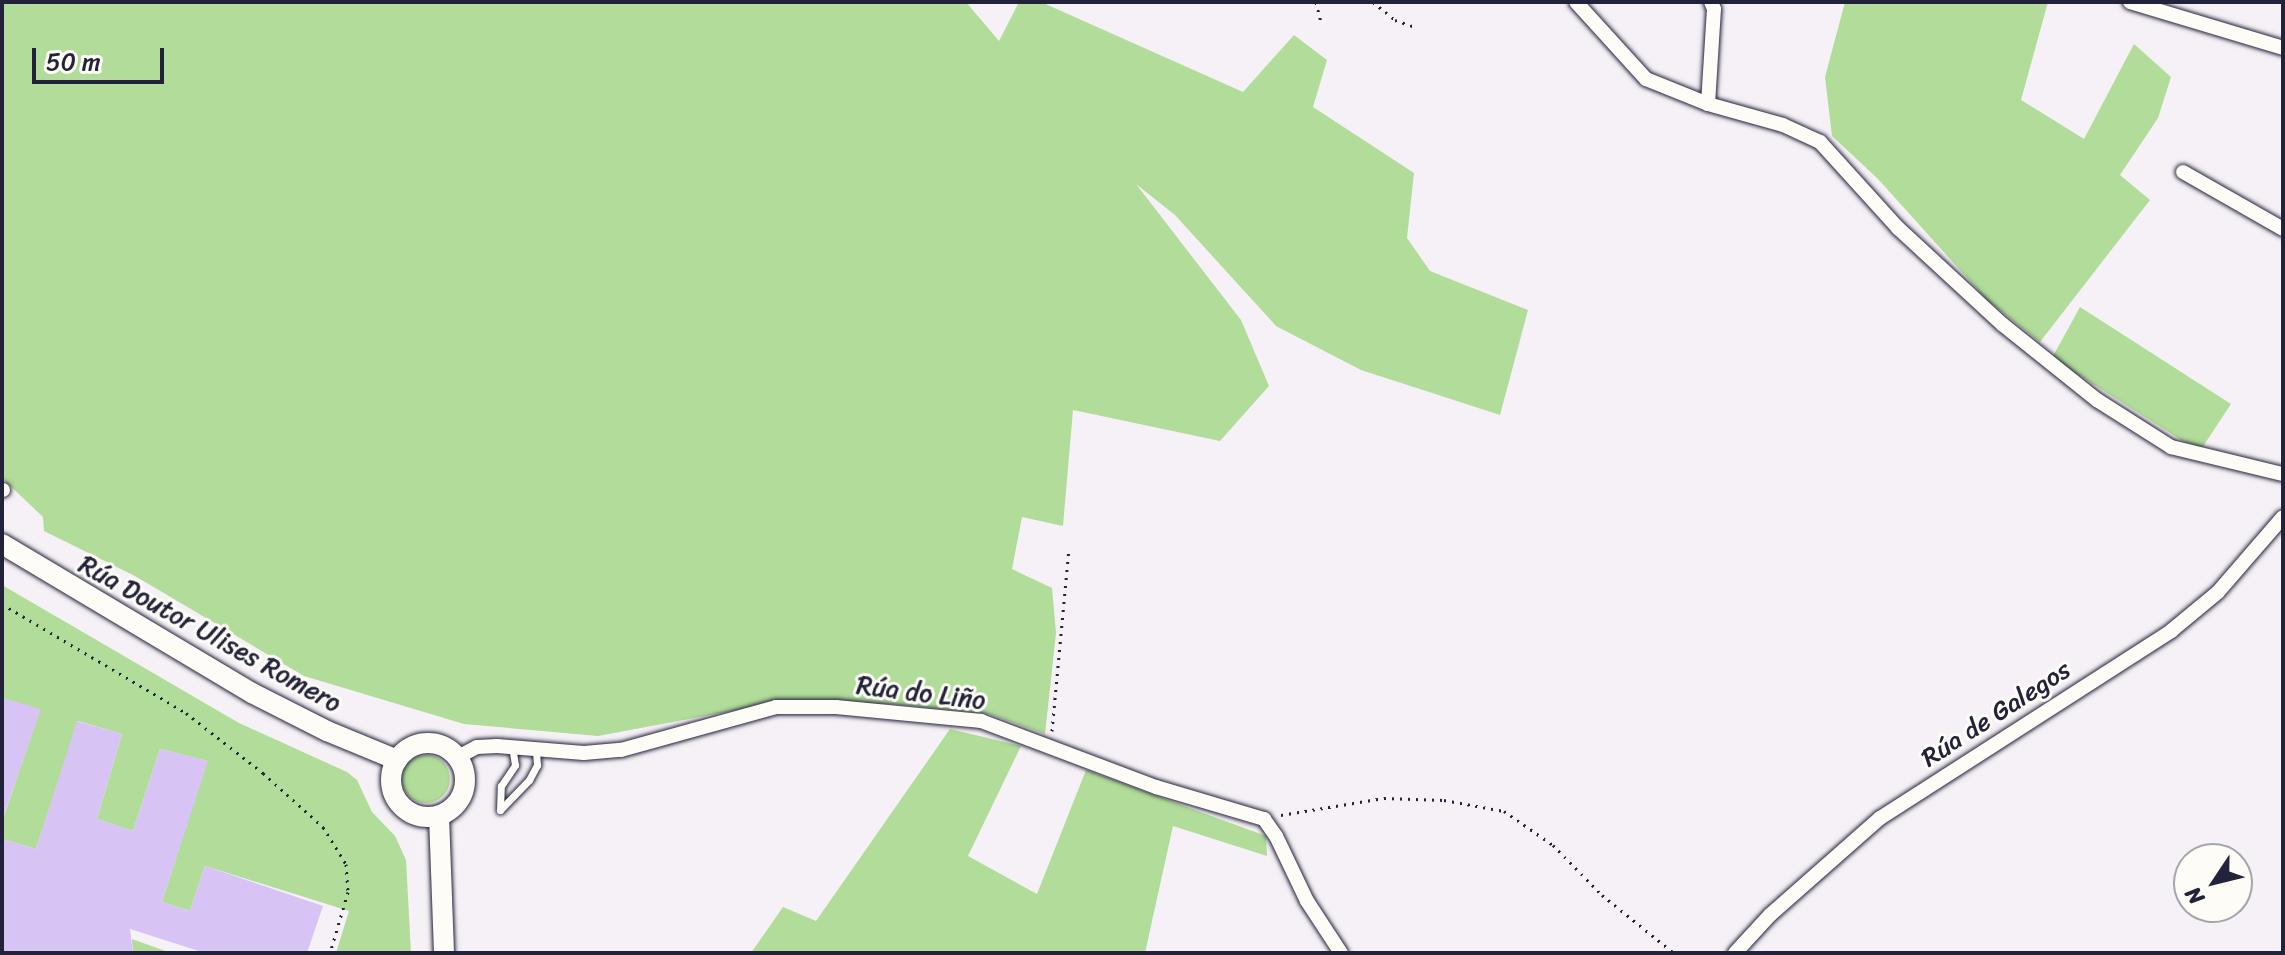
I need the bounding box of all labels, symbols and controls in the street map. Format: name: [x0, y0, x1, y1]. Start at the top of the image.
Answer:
scale bar: [36, 32, 168, 82]
text: 50 m: [46, 41, 101, 83]
street label: Rúa Doutor Ulises Romero: [74, 549, 346, 719]
street label: Rúa de Galegos: [1916, 655, 2076, 773]
street label: Rúa do Liño: [855, 670, 987, 716]
north arrow: [2173, 843, 2253, 923]
text: N: [2174, 878, 2215, 913]

